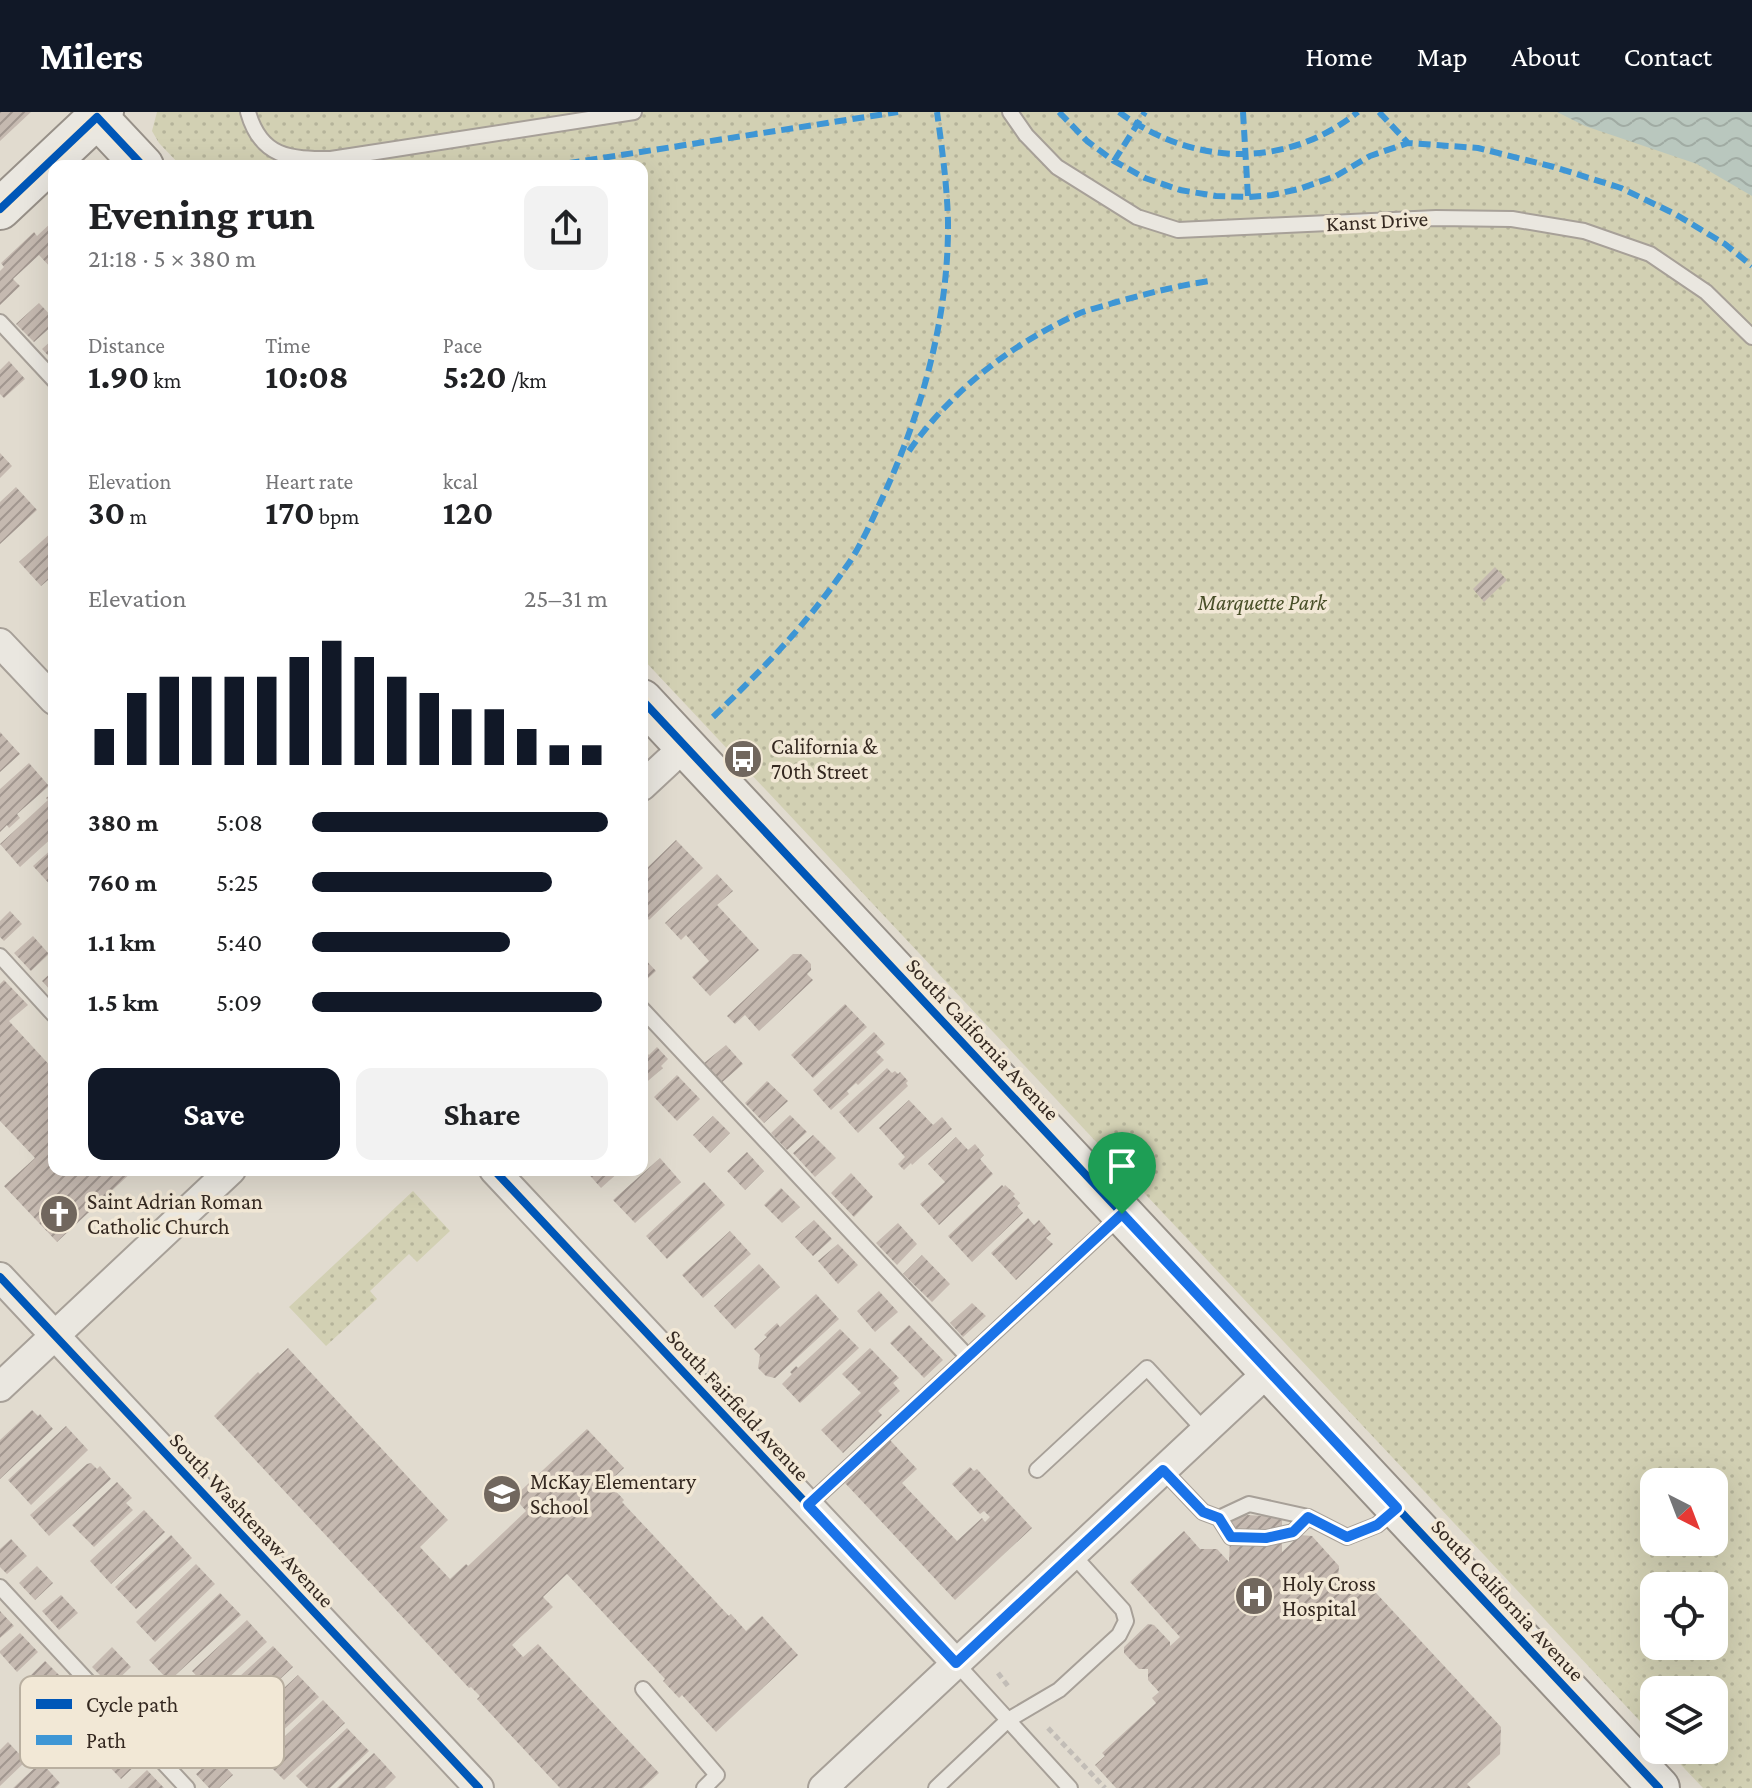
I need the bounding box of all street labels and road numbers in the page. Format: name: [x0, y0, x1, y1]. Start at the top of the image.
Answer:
street label: Kanst Drive: [1325, 206, 1429, 236]
street label: South California Avenue: [901, 953, 1065, 1125]
street label: South Fairfield Avenue: [661, 1324, 815, 1486]
street label: South Washtenaw Avenue: [165, 1427, 339, 1613]
street label: South California Avenue: [1426, 1514, 1590, 1686]

